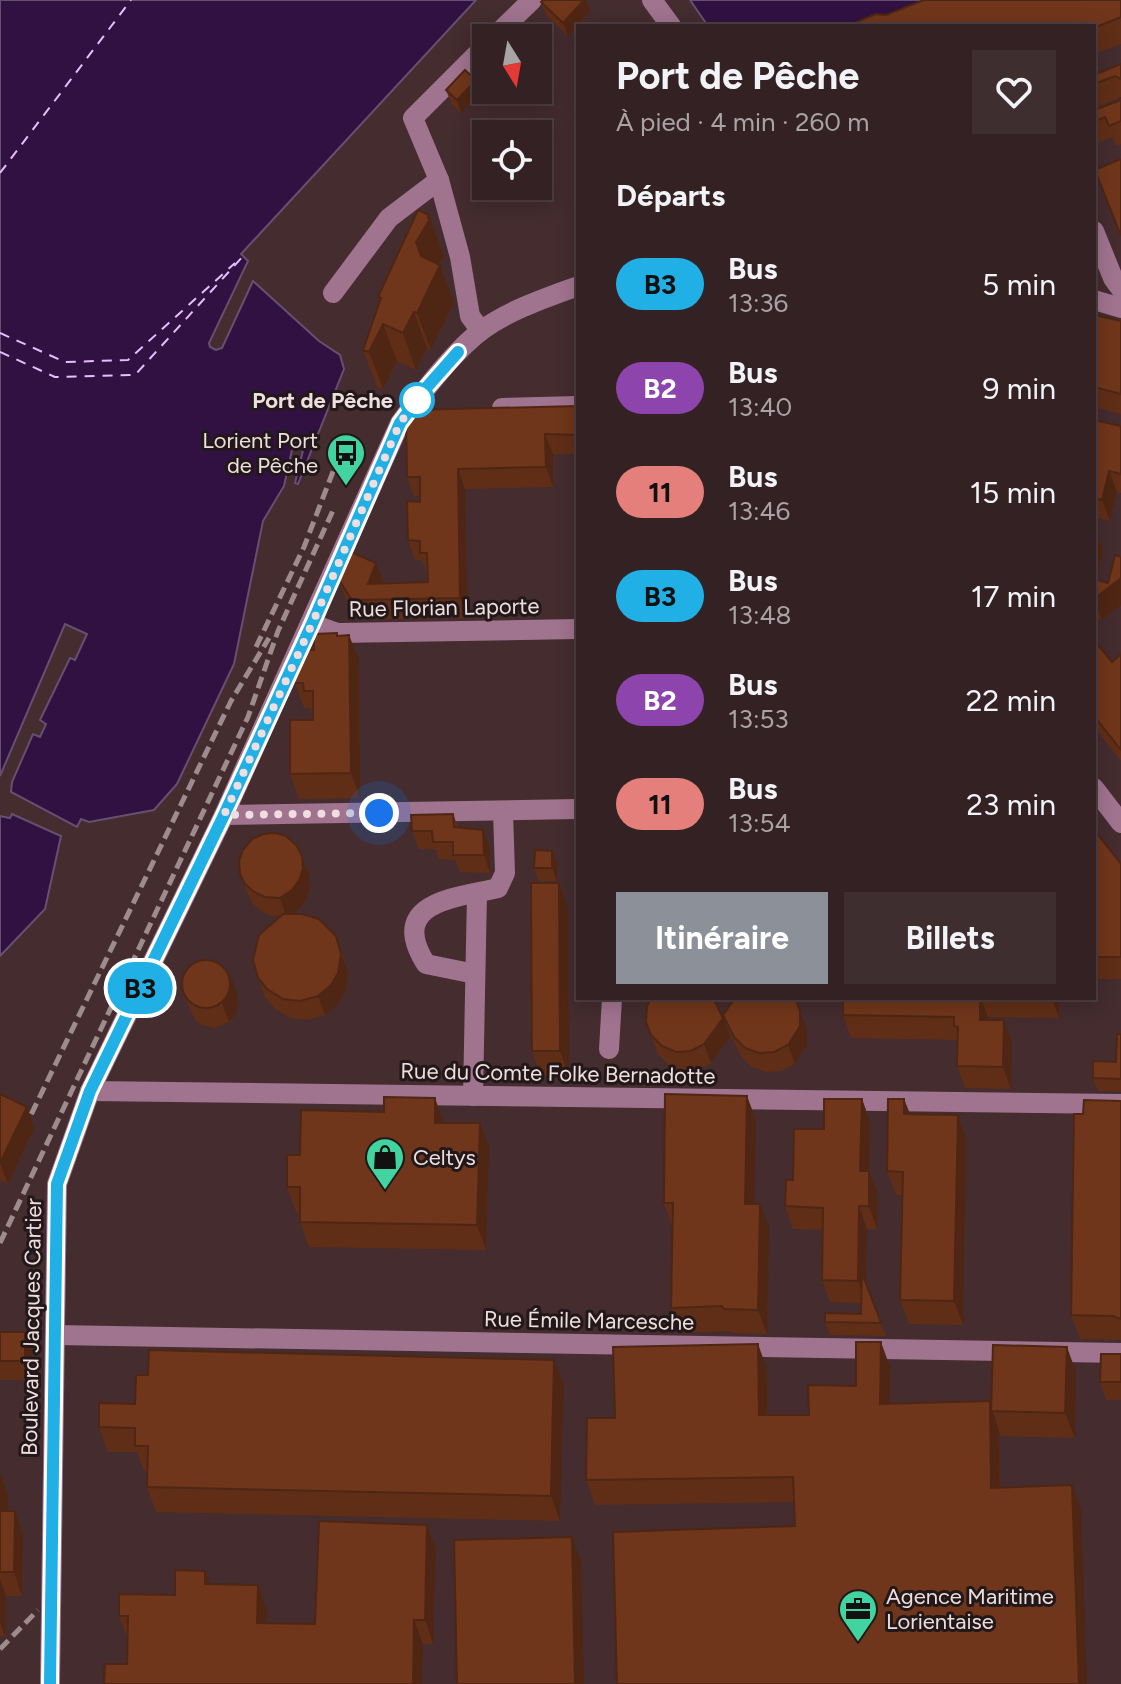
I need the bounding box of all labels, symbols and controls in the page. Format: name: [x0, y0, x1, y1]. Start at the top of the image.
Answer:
north arrow: [472, 24, 552, 104]
map controls: [472, 24, 552, 200]
button: heart: [972, 50, 1056, 134]
text: Port de Pêche: [616, 53, 859, 99]
text: À pied · 4 min · 260 m: [616, 106, 869, 138]
button: locate: [472, 120, 552, 200]
text: Départs: [616, 177, 725, 214]
text: Bus: [728, 250, 777, 287]
text: 5 min: [982, 266, 1056, 303]
text: B3: [644, 267, 676, 301]
text: 13:36: [728, 287, 788, 319]
text: Bus: [728, 354, 777, 391]
text: 9 min: [982, 370, 1056, 407]
text: B2: [643, 371, 677, 405]
marker: Port de Pêche: [400, 383, 434, 417]
place label: Port de Pêche: [252, 387, 393, 414]
text: 13:40: [728, 391, 792, 423]
place label: Lorient Port de Pêche: [202, 427, 318, 479]
bus stop icon: Lorient Port de Pêche: [325, 432, 367, 487]
text: Bus: [728, 458, 777, 495]
text: 15 min: [970, 474, 1056, 511]
text: 11: [648, 475, 672, 509]
text: 13:46: [728, 495, 790, 527]
text: Bus: [728, 562, 777, 599]
text: 17 min: [971, 578, 1056, 615]
text: B3: [644, 579, 676, 613]
street label: Rue Florian Laporte: [348, 592, 540, 623]
text: 13:48: [728, 599, 792, 631]
text: Bus: [728, 666, 777, 703]
text: 22 min: [966, 682, 1056, 719]
text: B2: [643, 683, 677, 717]
text: 13:53: [728, 703, 789, 735]
text: Bus: [728, 770, 777, 807]
text: 23 min: [966, 786, 1056, 823]
text: 11: [648, 787, 672, 821]
your location: [359, 793, 399, 833]
text: 13:54: [728, 807, 791, 839]
button: Itinéraire: [616, 892, 828, 984]
button: Billets: [844, 892, 1056, 984]
line badge: B3: [104, 962, 176, 1014]
text: B3: [124, 971, 156, 1005]
street label: Rue du Comte Folke Bernadotte: [400, 1057, 716, 1090]
shop icon: Celtys: [364, 1136, 406, 1191]
place label: Celtys: [413, 1144, 476, 1171]
street label: Boulevard Jacques Cartier: [16, 1197, 47, 1456]
street label: Rue Émile Marcesche: [484, 1305, 694, 1336]
place label: Agence Maritime Lorientaise: [886, 1583, 1054, 1635]
office icon: Agence Maritime Lorientaise: [837, 1588, 879, 1643]

